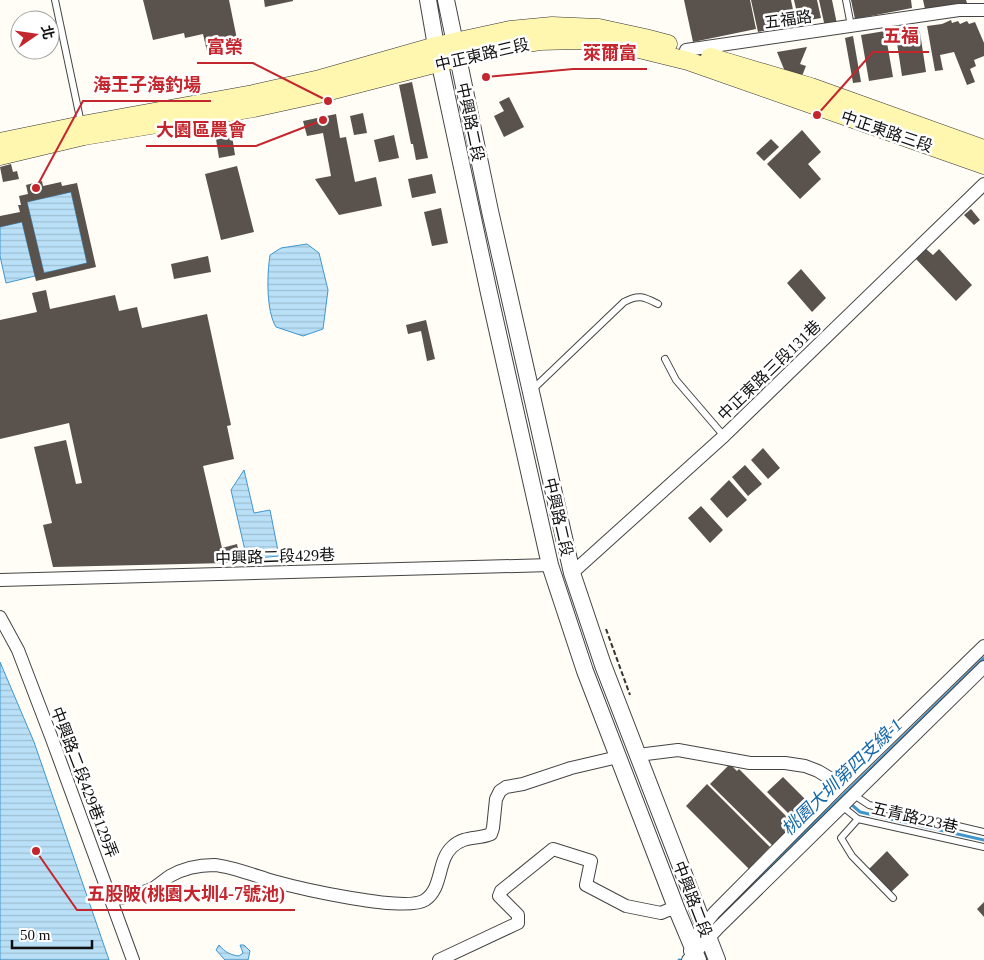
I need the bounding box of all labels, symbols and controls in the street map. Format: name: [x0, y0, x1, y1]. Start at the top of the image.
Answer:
street label: 五福路: [763, 8, 813, 31]
north arrow: [10, 10, 60, 60]
callout: 五福: [873, 19, 929, 52]
text: 北: [38, 24, 56, 41]
text: 五福: [883, 26, 919, 46]
callout: 富榮: [197, 30, 253, 63]
street label: 中正東路三段: [433, 35, 531, 74]
callout: 萊爾富: [573, 36, 647, 69]
text: 富榮: [207, 37, 243, 57]
text: 萊爾富: [583, 43, 637, 63]
callout: 海王子海釣場: [83, 68, 211, 101]
text: 海王子海釣場: [93, 75, 201, 95]
street label: 中興路二段: [454, 81, 487, 163]
street label: 中正東路三段: [839, 108, 935, 155]
callout: 大園區農會: [146, 113, 256, 146]
text: 大園區農會: [156, 120, 247, 140]
street label: 中正東路三段131巷: [715, 317, 824, 424]
street label: 中興路二段: [541, 476, 576, 558]
street label: 中興路二段429巷: [215, 546, 335, 567]
street label: 中興路二段429巷129弄: [48, 704, 121, 860]
water label: 桃園大圳第四支線-1: [778, 715, 906, 839]
street label: 五青路223巷: [870, 799, 960, 836]
street label: 中興路二段: [670, 859, 715, 940]
callout: 五股陂(桃園大圳4-7號池): [77, 877, 295, 910]
text: 五股陂(桃園大圳4-7號池): [87, 884, 285, 905]
scale bar: [12, 918, 92, 950]
text: 50 m: [20, 927, 51, 943]

